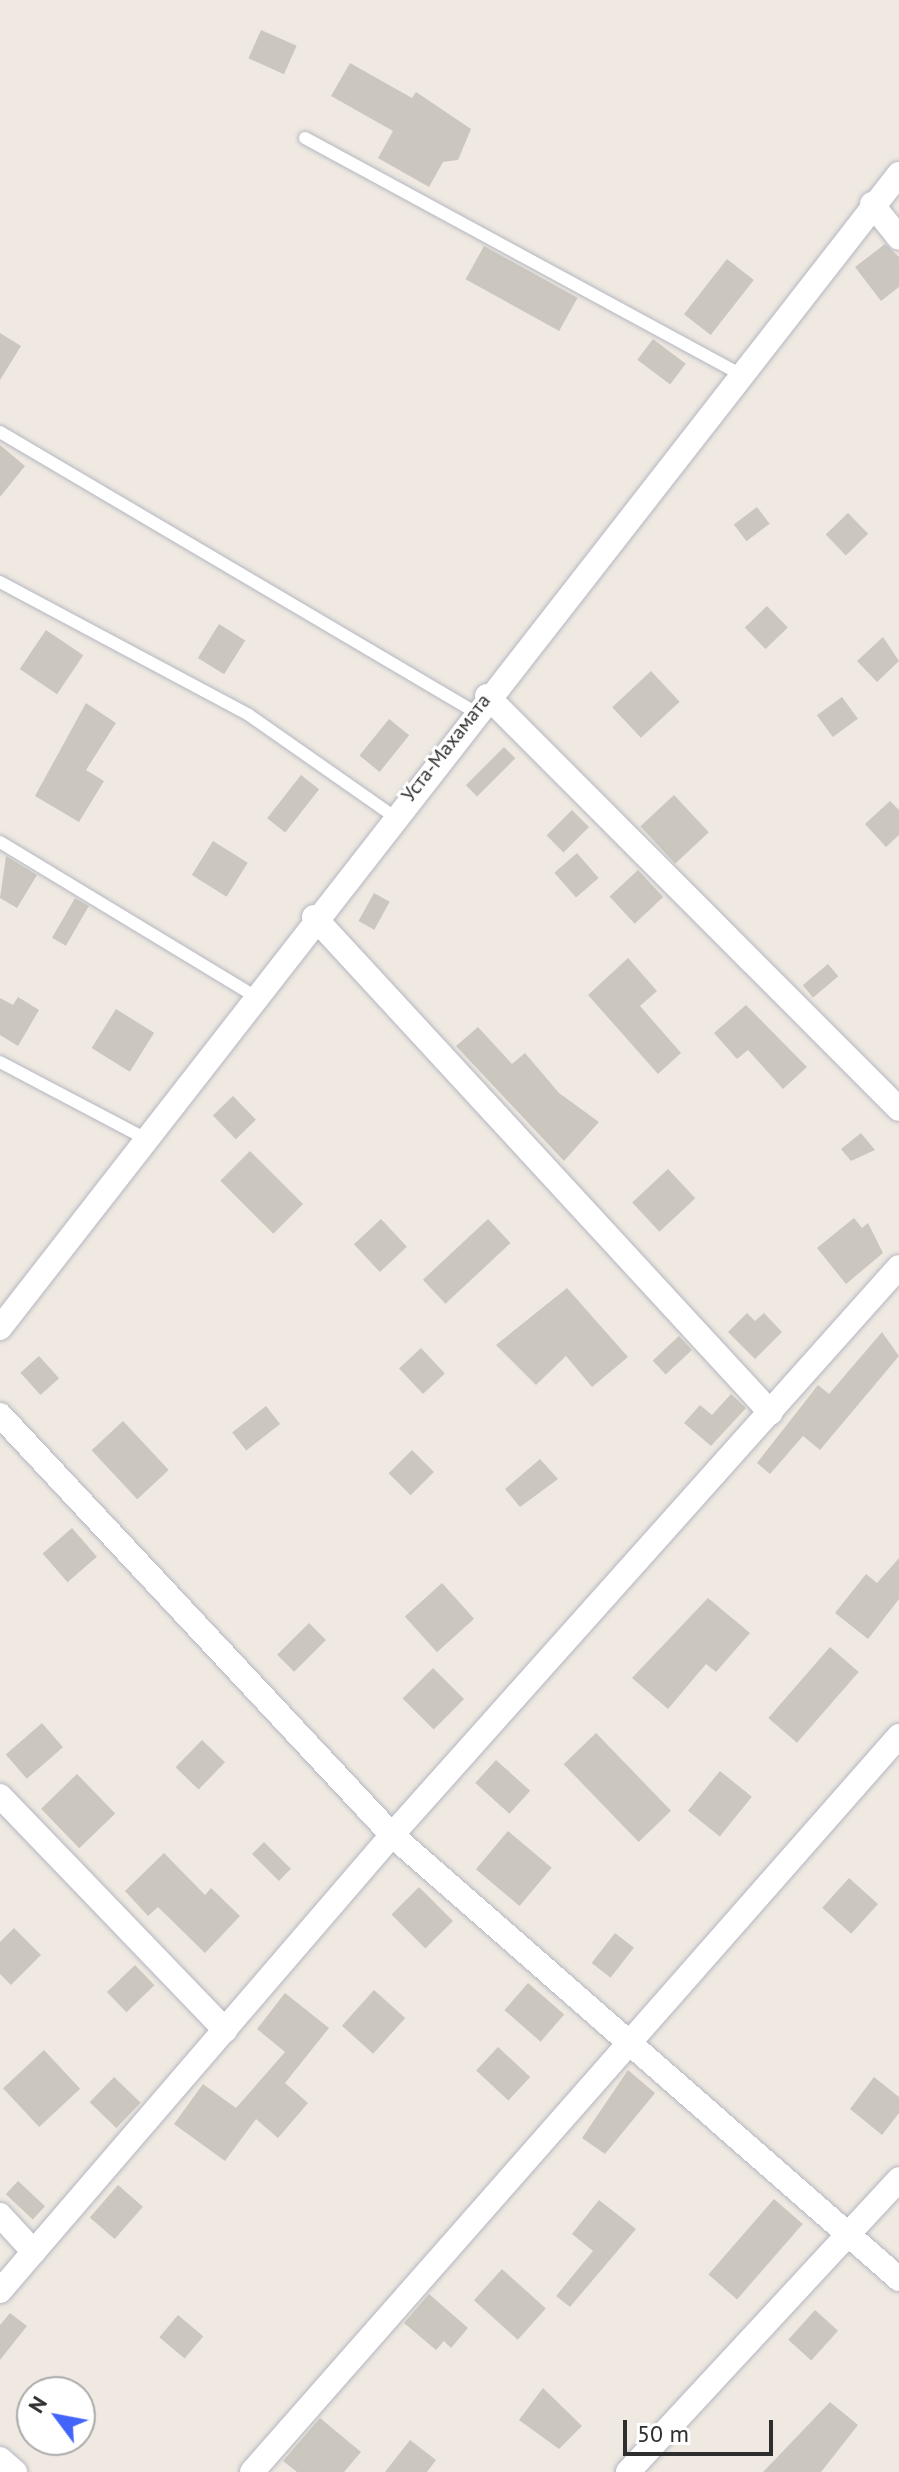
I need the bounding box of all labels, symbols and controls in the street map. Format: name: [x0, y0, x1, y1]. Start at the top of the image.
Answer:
street label: Уста-Махамата: [396, 689, 496, 807]
north arrow: [16, 2376, 96, 2456]
text: N: [22, 2391, 53, 2418]
scale bar: [627, 2404, 777, 2454]
text: 50 m: [637, 2418, 689, 2449]

